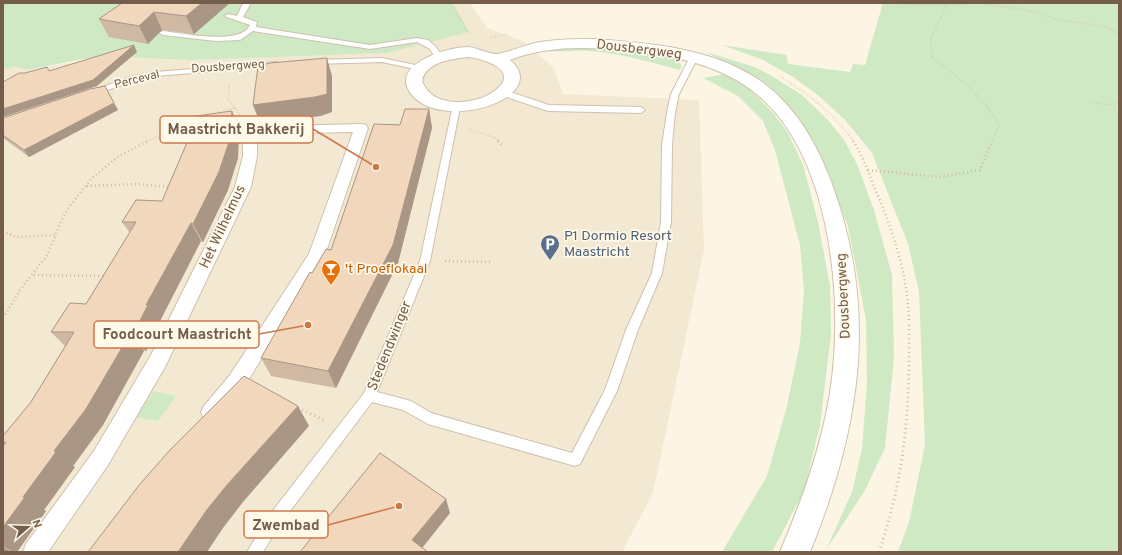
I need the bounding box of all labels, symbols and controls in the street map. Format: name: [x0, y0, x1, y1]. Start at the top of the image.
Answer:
street label: Dousbergweg: [595, 36, 683, 64]
street label: Dousbergweg: [191, 56, 265, 78]
street label: Perceval: [113, 67, 161, 93]
callout: Maastricht Bakkerij: [160, 116, 313, 143]
text: Maastricht Bakkerij: [168, 121, 304, 140]
street label: Het Wilhelmus: [196, 183, 250, 271]
place label: P1 Dormio Resort Maastricht: [564, 228, 672, 261]
parking icon: P1 Dormio Resort Maastricht: [539, 233, 561, 261]
street label: Dousbergweg: [833, 253, 855, 339]
bar icon: 't Proeflokaal: [320, 258, 342, 286]
place label: 't Proeflokaal: [345, 261, 427, 278]
street label: Stedendwinger: [364, 298, 416, 393]
callout: Foodcourt Maastricht: [94, 321, 259, 348]
text: Foodcourt Maastricht: [102, 326, 252, 345]
north arrow: [8, 507, 48, 547]
callout: Zwembad: [244, 511, 328, 538]
text: Zwembad: [252, 517, 320, 536]
text: N: [29, 518, 44, 530]

